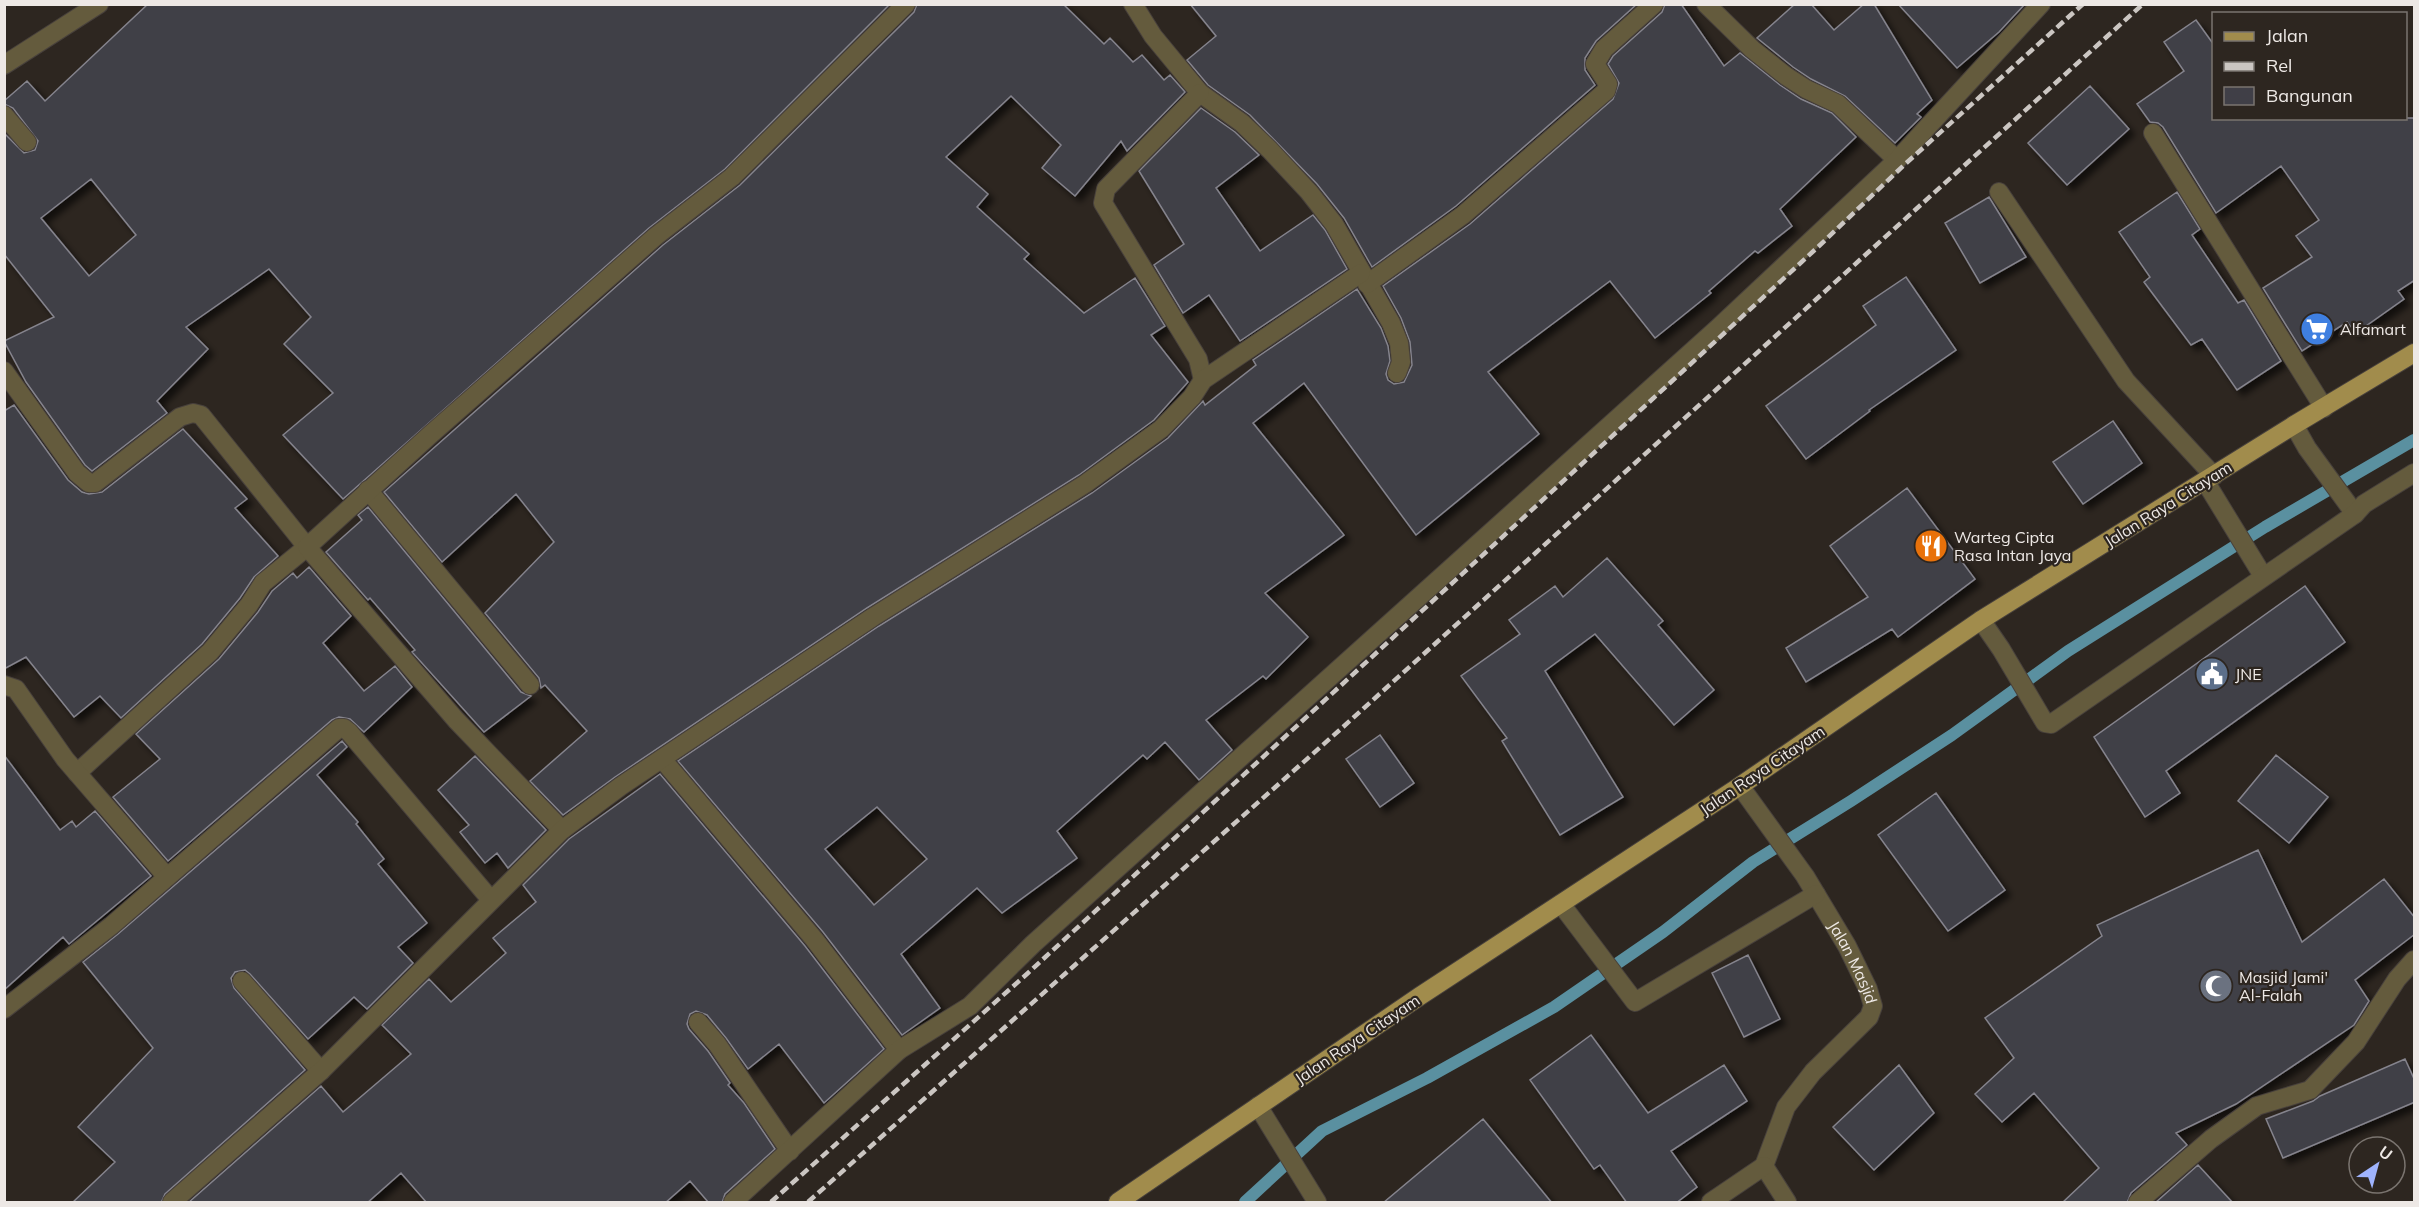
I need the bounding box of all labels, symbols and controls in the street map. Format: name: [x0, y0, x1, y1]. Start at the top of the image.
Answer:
legend: [2212, 12, 2407, 120]
text: Jalan: [2266, 24, 2308, 47]
text: Rel: [2266, 54, 2292, 77]
text: Bangunan: [2266, 84, 2353, 107]
supermarket icon: Alfamart: [2299, 311, 2335, 347]
place label: Alfamart: [2340, 319, 2406, 339]
street label: Jalan Raya Citayam: [2101, 457, 2235, 551]
place label: Warteg Cipta Rasa Intan Jaya: [1954, 527, 2071, 565]
restaurant icon: Warteg Cipta Rasa Intan Jaya: [1913, 528, 1949, 564]
public building icon: JNE: [2194, 656, 2230, 692]
place label: JNE: [2235, 664, 2262, 684]
street label: Jalan Raya Citayam: [1696, 721, 1828, 819]
street label: Jalan Masjid: [1824, 917, 1882, 1006]
place label: Masjid Jami' Al-Falah: [2239, 967, 2328, 1005]
mosque icon: Masjid Jami' Al-Falah: [2198, 968, 2234, 1004]
street label: Jalan Raya Citayam: [1291, 990, 1423, 1088]
north arrow: [2347, 1135, 2407, 1195]
text: U: [2375, 1141, 2396, 1164]

